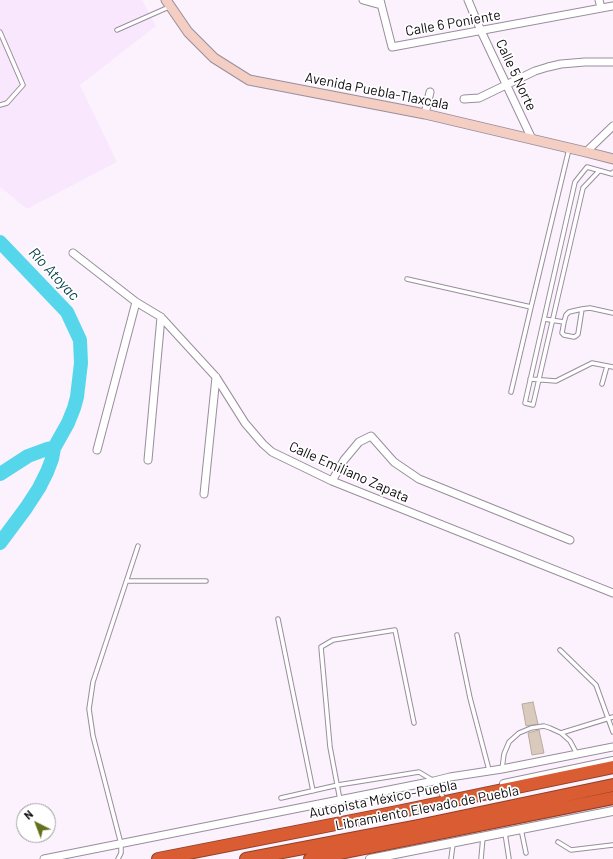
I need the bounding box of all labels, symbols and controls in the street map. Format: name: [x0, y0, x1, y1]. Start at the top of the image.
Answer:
street label: Calle 6 Poniente: [404, 6, 502, 40]
street label: Calle 5 Norte: [492, 37, 540, 113]
street label: Avenida Puebla-Tlaxcala: [304, 69, 450, 113]
water label: Río Atoyac: [25, 244, 83, 304]
street label: Calle Emiliano Zapata: [286, 438, 412, 506]
street label: Autopista México-Puebla: [307, 776, 459, 822]
street label: Libramiento Elevado de Puebla: [334, 782, 520, 834]
north arrow: [16, 803, 56, 843]
text: N: [21, 807, 35, 822]

